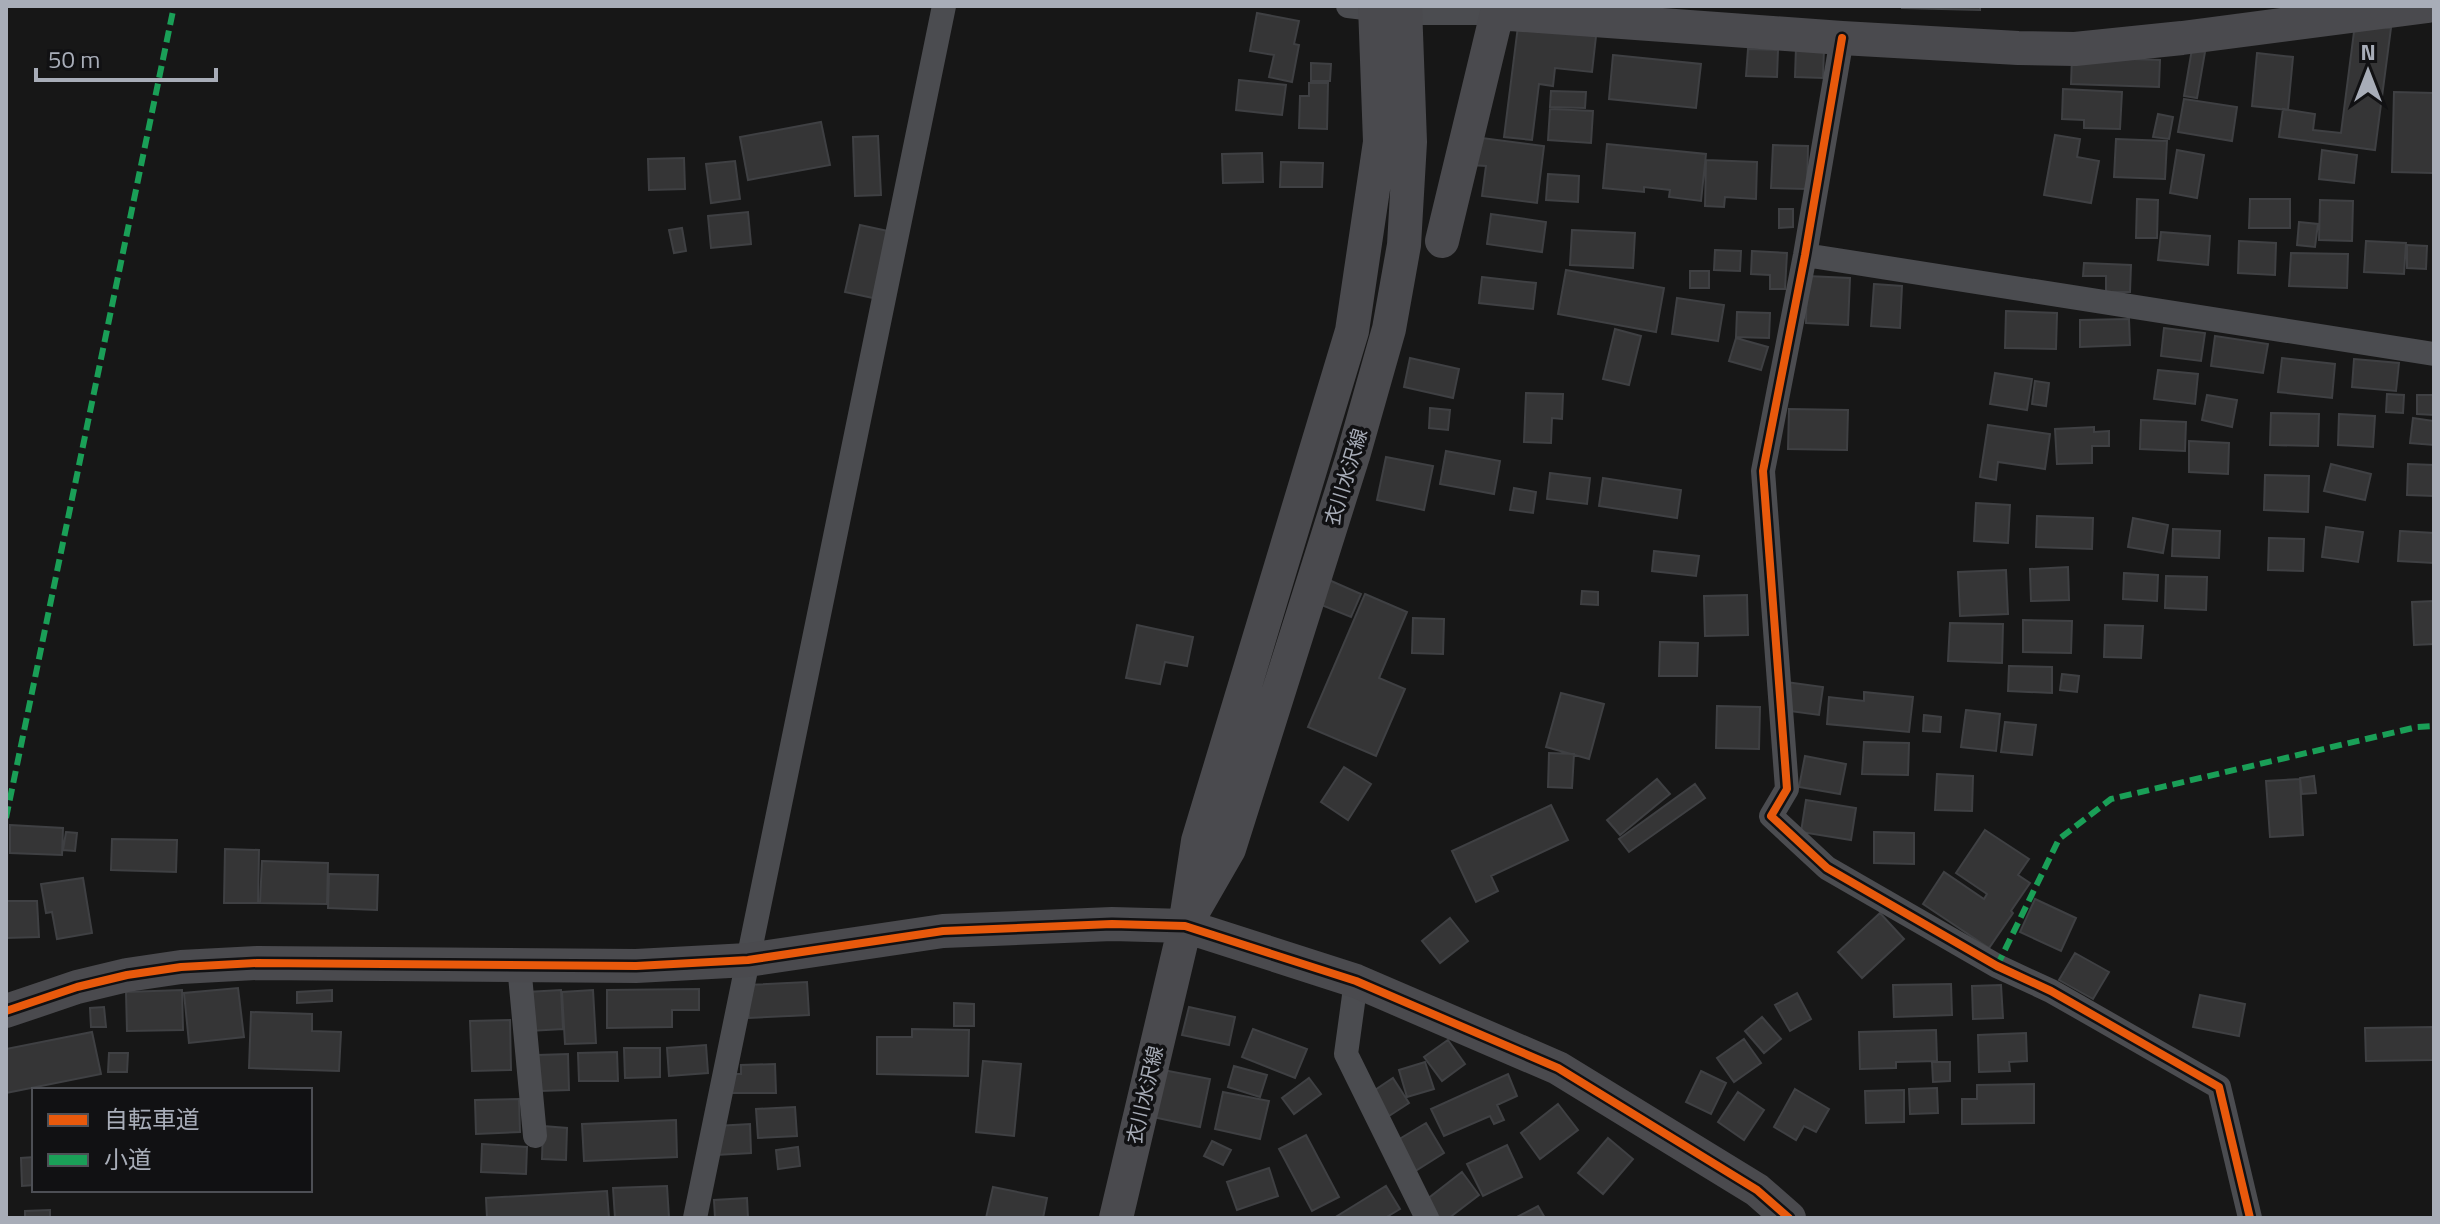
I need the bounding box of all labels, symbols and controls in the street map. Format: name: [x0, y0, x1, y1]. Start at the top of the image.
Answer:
scale bar: [36, 32, 216, 82]
north arrow: [2328, 32, 2408, 112]
text: N: [2360, 35, 2376, 69]
text: 50 m: [48, 41, 100, 77]
street label: 衣川水沢線: [1316, 425, 1375, 529]
street label: 衣川水沢線: [1118, 1043, 1171, 1147]
legend: [32, 1088, 312, 1192]
text: 自転車道: [104, 1101, 200, 1137]
text: 小道: [104, 1141, 152, 1177]

